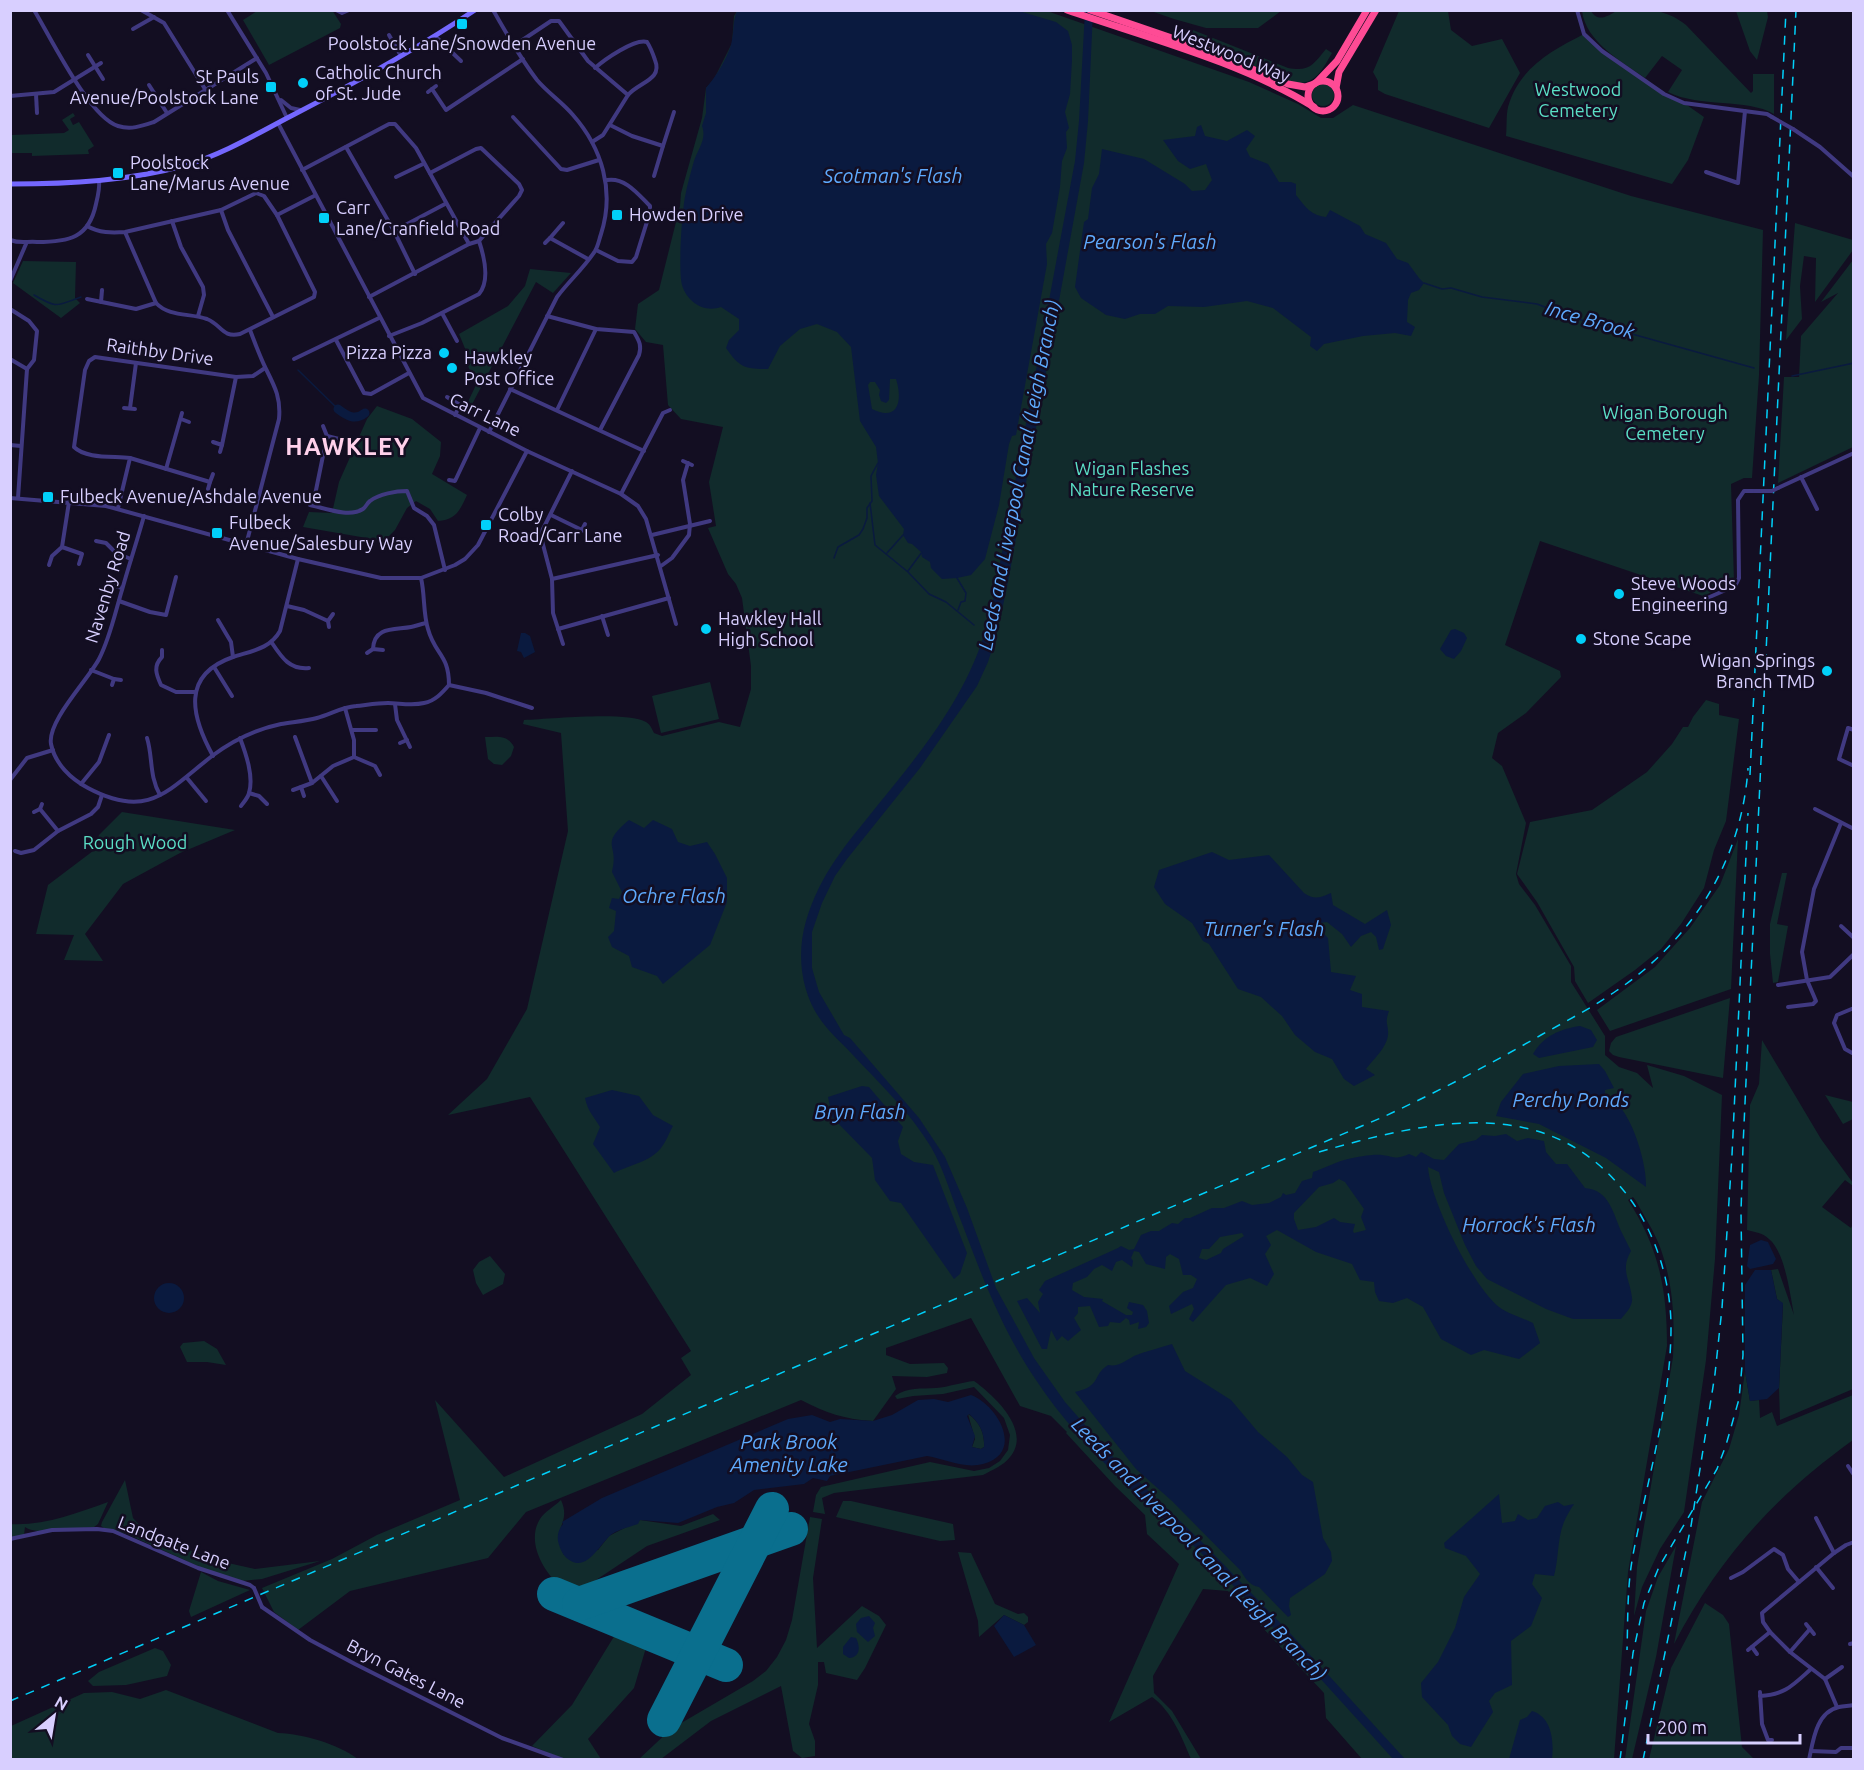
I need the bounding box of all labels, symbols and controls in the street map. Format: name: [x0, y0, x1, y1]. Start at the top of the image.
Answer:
marker: Poolstock Lane/Snowden Avenue: [455, 17, 469, 31]
street label: Westwood Way: [1170, 20, 1293, 86]
place label: Poolstock Lane/Snowden Avenue: [328, 33, 596, 53]
place label: Catholic Church of St. Jude: [315, 62, 442, 103]
place label: St Pauls Avenue/Poolstock Lane: [70, 66, 259, 107]
marker: Catholic Church of St. Jude: [296, 76, 310, 90]
park label: Westwood Cemetery: [1535, 79, 1621, 120]
marker: St Pauls Avenue/Poolstock Lane: [264, 80, 278, 94]
place label: Poolstock Lane/Marus Avenue: [130, 152, 290, 193]
water label: Scotman's Flash: [822, 164, 963, 187]
marker: Poolstock Lane/Marus Avenue: [111, 166, 125, 180]
place label: Carr Lane/Cranfield Road: [336, 197, 500, 238]
place label: Howden Drive: [629, 204, 743, 224]
marker: Howden Drive: [610, 208, 624, 222]
marker: Carr Lane/Cranfield Road: [317, 211, 331, 225]
water label: Pearson's Flash: [1083, 230, 1217, 253]
water label: Ince Brook: [1543, 296, 1638, 343]
water label: Leeds and Liverpool Canal (Leigh Branch): [973, 298, 1064, 652]
street label: Raithby Drive: [105, 334, 215, 368]
place label: Pizza Pizza: [346, 342, 432, 362]
marker: Pizza Pizza: [437, 346, 451, 360]
place label: Hawkley Post Office: [464, 347, 554, 388]
marker: Hawkley Post Office: [445, 361, 459, 375]
street label: Carr Lane: [447, 388, 524, 440]
park label: Wigan Borough Cemetery: [1602, 402, 1728, 443]
district label: HAWKLEY: [285, 433, 411, 460]
park label: Wigan Flashes Nature Reserve: [1069, 458, 1195, 499]
place label: Fulbeck Avenue/Ashdale Avenue: [60, 486, 322, 506]
marker: Fulbeck Avenue/Ashdale Avenue: [41, 490, 55, 504]
place label: Colby Road/Carr Lane: [498, 504, 623, 545]
place label: Fulbeck Avenue/Salesbury Way: [229, 512, 413, 553]
marker: Colby Road/Carr Lane: [479, 518, 493, 532]
marker: Fulbeck Avenue/Salesbury Way: [210, 526, 224, 540]
street label: Navenby Road: [81, 528, 134, 645]
place label: Steve Woods Engineering: [1631, 573, 1736, 614]
marker: Steve Woods Engineering: [1612, 587, 1626, 601]
place label: Hawkley Hall High School: [718, 608, 822, 649]
marker: Hawkley Hall High School: [699, 622, 713, 636]
place label: Stone Scape: [1593, 628, 1692, 648]
marker: Stone Scape: [1574, 632, 1588, 646]
place label: Wigan Springs Branch TMD: [1700, 650, 1815, 691]
marker: Wigan Springs Branch TMD: [1820, 664, 1834, 678]
park label: Rough Wood: [83, 832, 187, 852]
water label: Ochre Flash: [622, 884, 726, 907]
water label: Turner's Flash: [1204, 917, 1324, 940]
water label: Perchy Ponds: [1513, 1088, 1630, 1111]
water label: Bryn Flash: [814, 1100, 906, 1123]
water label: Horrock's Flash: [1462, 1213, 1596, 1236]
water label: Leeds and Liverpool Canal (Leigh Branch): [1067, 1412, 1331, 1685]
water label: Park Brook Amenity Lake: [729, 1430, 848, 1476]
street label: Landgate Lane: [115, 1511, 233, 1573]
street label: Bryn Gates Lane: [344, 1635, 469, 1712]
north arrow: [24, 1686, 84, 1746]
text: N: [52, 1692, 71, 1714]
scale bar: [1648, 1707, 1800, 1745]
text: 200 m: [1657, 1717, 1707, 1737]

